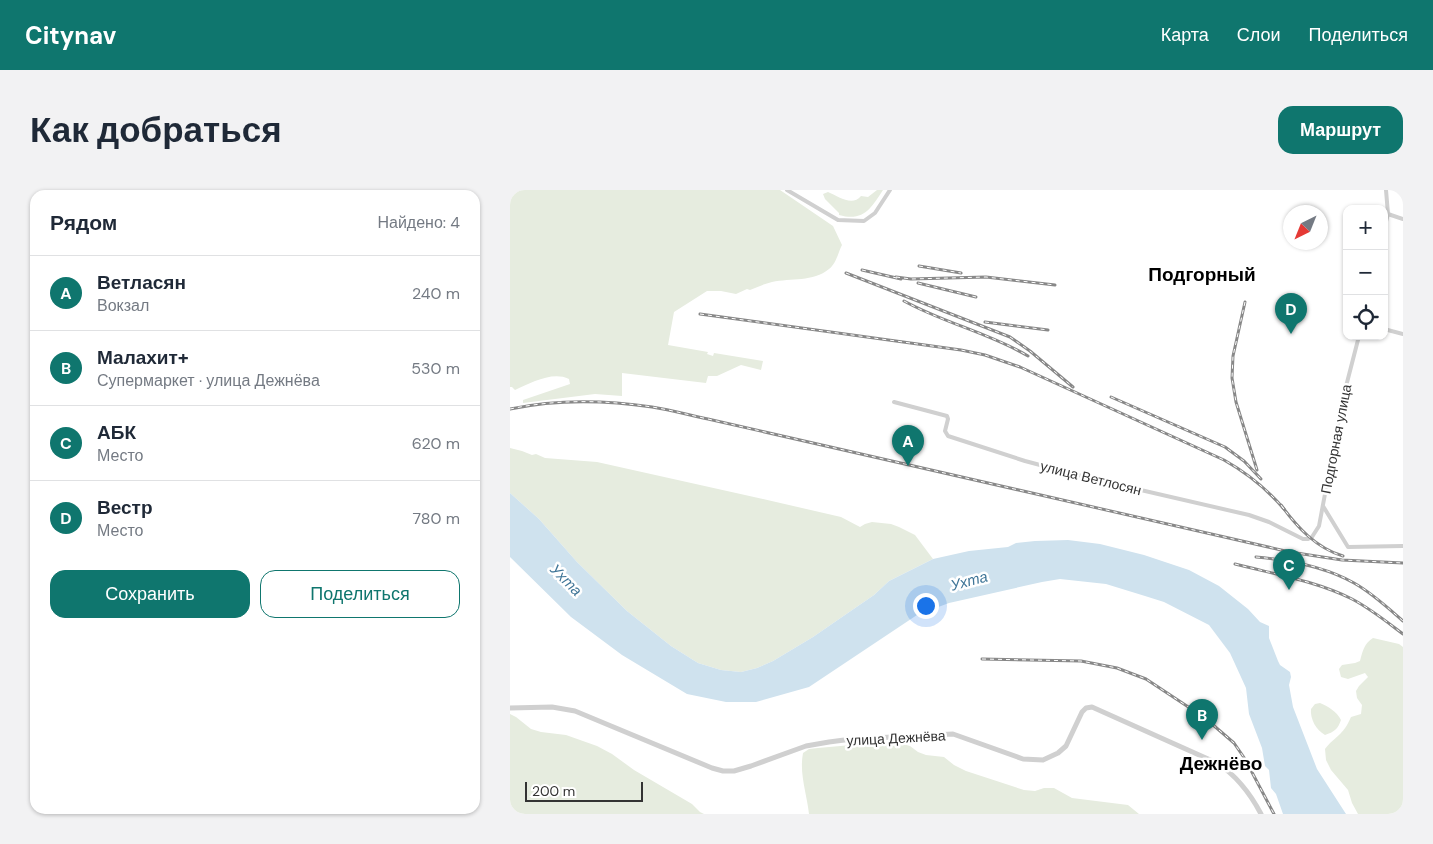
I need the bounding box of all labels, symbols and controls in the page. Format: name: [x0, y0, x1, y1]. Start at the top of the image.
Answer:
text: Citynav: [25, 20, 116, 51]
text: Карта: [1161, 23, 1209, 47]
text: Слои: [1237, 23, 1281, 47]
text: Поделиться: [1309, 23, 1408, 47]
button: Маршрут: [1278, 106, 1403, 154]
text: Как добраться: [30, 107, 282, 153]
north arrow: [1283, 205, 1328, 250]
map controls: [1343, 205, 1388, 340]
button: +: [1343, 205, 1388, 250]
text: Рядом: [50, 209, 117, 237]
text: Найдено: 4: [377, 212, 460, 233]
button: −: [1343, 250, 1388, 295]
district label: Подгорный: [1148, 262, 1256, 287]
text: Ветласян: [97, 270, 186, 295]
text: A: [60, 283, 72, 304]
text: 240 m: [412, 283, 460, 304]
pin: D: [1275, 293, 1307, 334]
text: Вокзал: [97, 295, 149, 316]
button: locate: [1343, 295, 1388, 340]
text: Малахит+: [97, 345, 189, 370]
text: B: [61, 358, 71, 379]
text: 530 m: [411, 358, 460, 379]
text: Супермаркет · улица Дежнёва: [97, 370, 320, 391]
street label: Подгорная улица: [1317, 382, 1356, 495]
text: АБК: [97, 420, 136, 445]
pin: A: [892, 425, 924, 466]
text: C: [60, 433, 72, 454]
text: 620 m: [412, 433, 460, 454]
text: Место: [97, 445, 143, 466]
street label: улица Ветлосян: [1039, 457, 1143, 499]
text: Вестр: [97, 495, 153, 520]
text: D: [60, 508, 72, 529]
text: 780 m: [413, 508, 460, 529]
text: Место: [97, 520, 143, 541]
pin: C: [1273, 549, 1305, 590]
water label: Ухта: [545, 559, 586, 600]
water label: Ухта: [947, 566, 990, 596]
button: Сохранить: [50, 570, 250, 618]
button: Поделиться: [260, 570, 460, 618]
your location: [913, 593, 939, 619]
pin: B: [1186, 699, 1218, 740]
street label: улица Дежнёва: [846, 726, 946, 750]
district label: Дежнёво: [1180, 751, 1262, 776]
scale bar: [525, 779, 642, 802]
text: 200 m: [532, 782, 575, 800]

